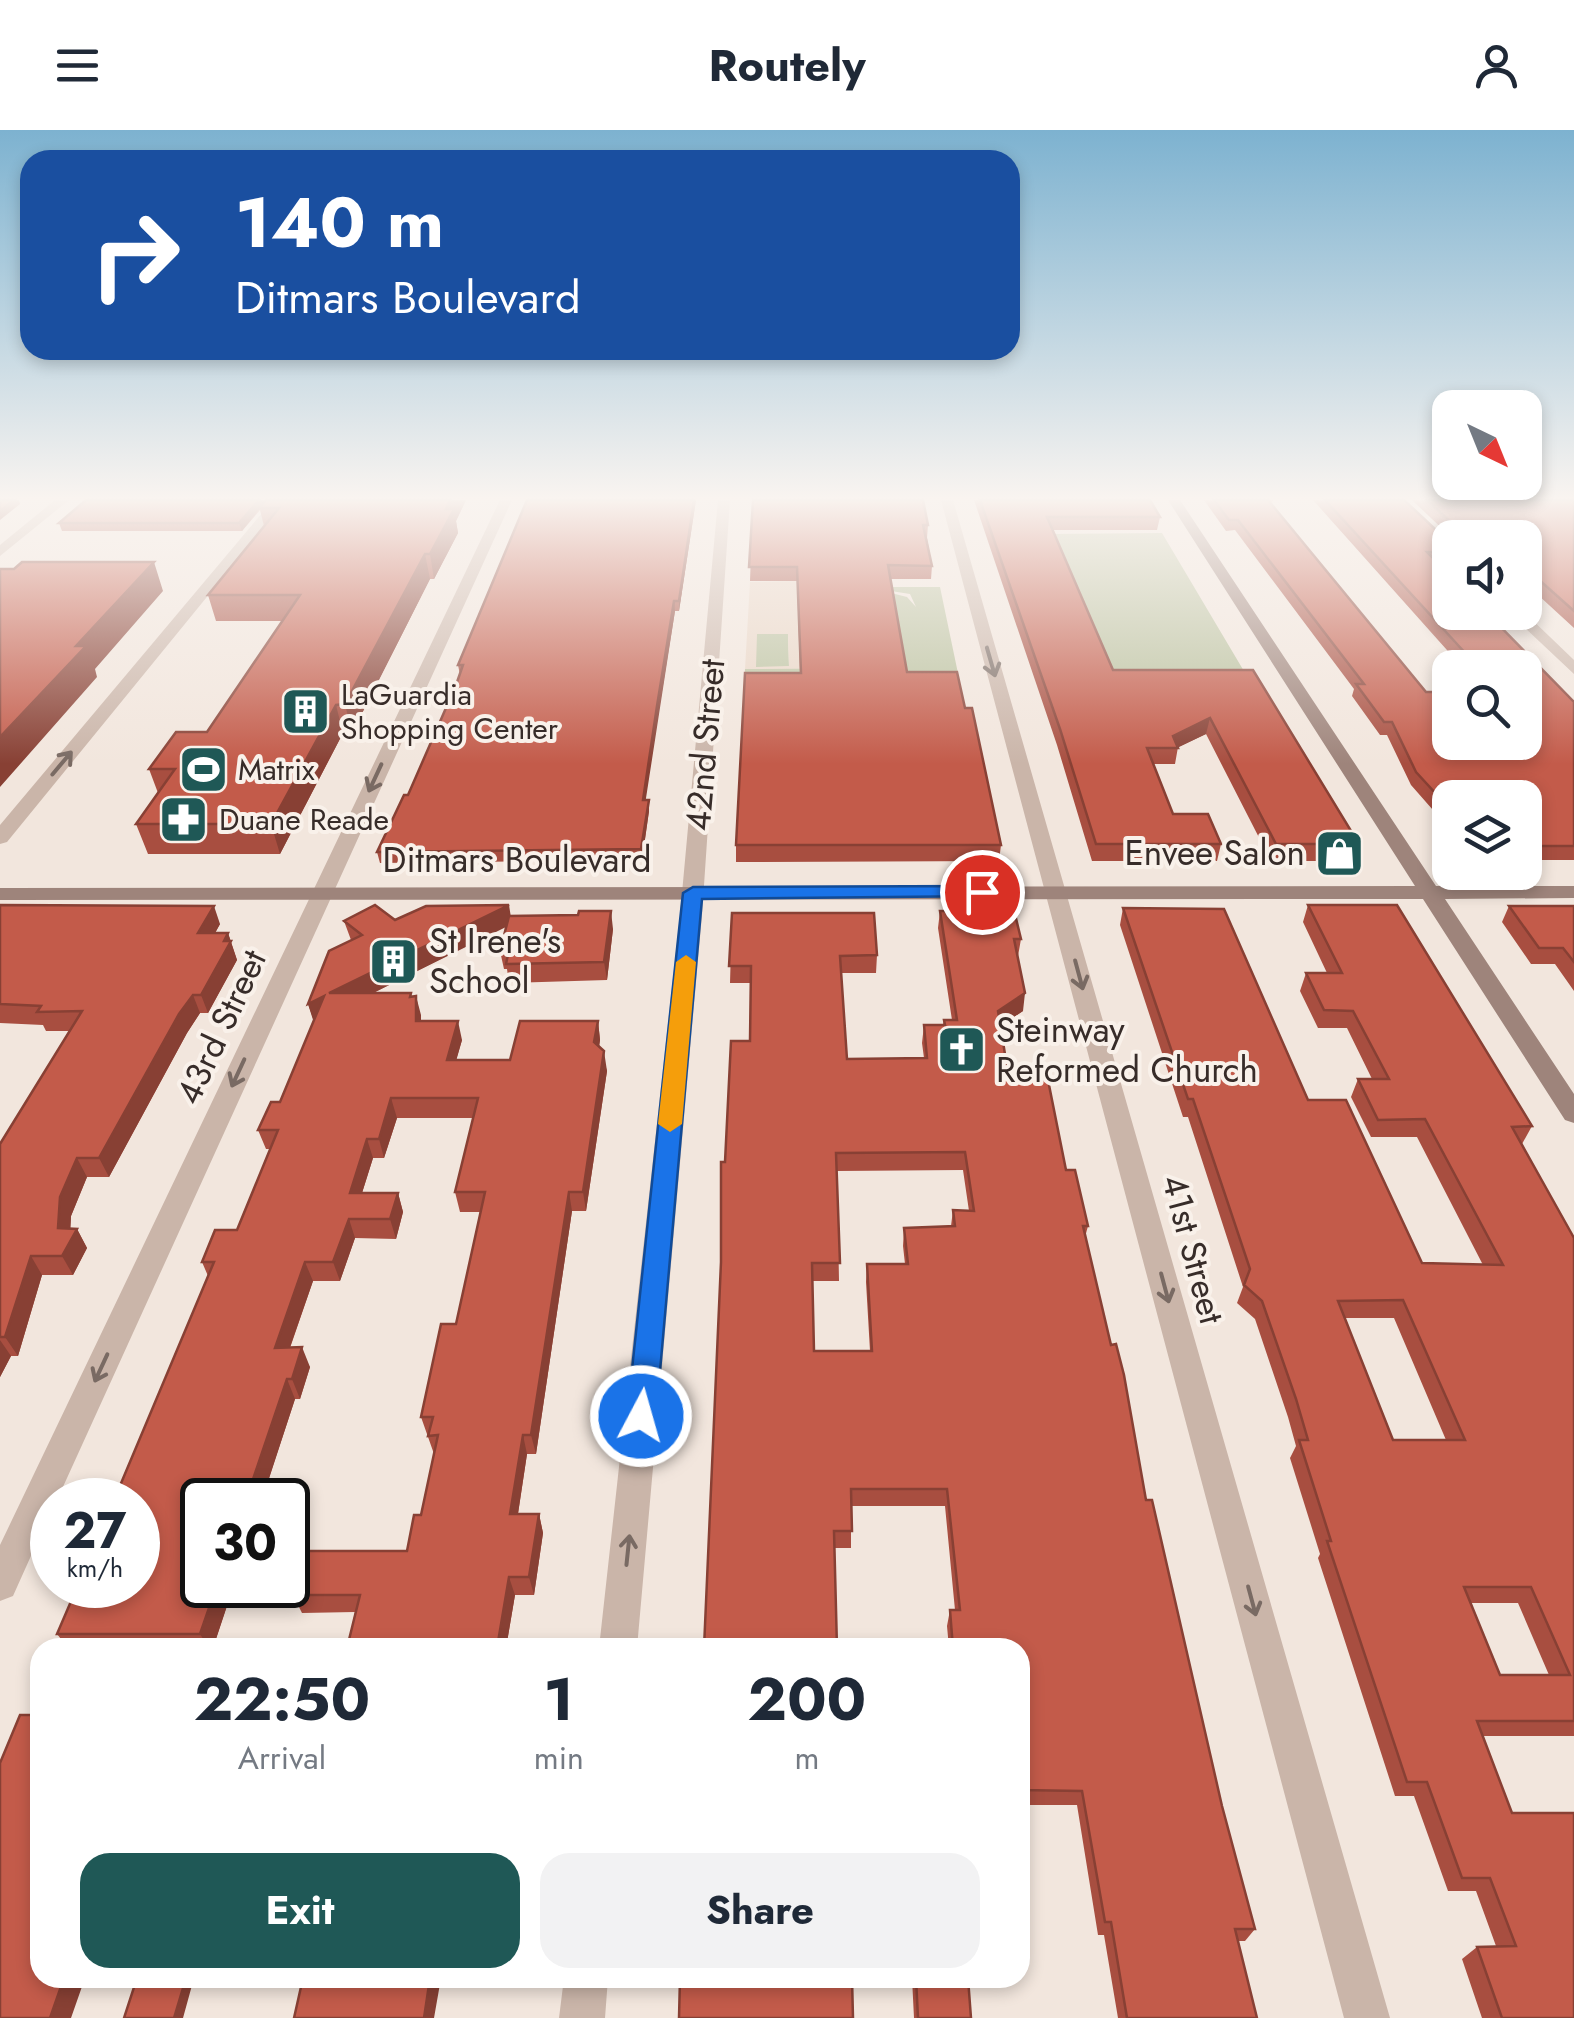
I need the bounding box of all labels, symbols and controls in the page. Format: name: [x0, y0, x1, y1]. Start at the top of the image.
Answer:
text: Routely: [708, 33, 866, 98]
icon: menu: [50, 38, 105, 93]
icon: person: [1469, 38, 1524, 93]
text: 140 m: [235, 172, 444, 273]
icon: right: [70, 190, 200, 320]
text: Ditmars Boulevard: [235, 265, 581, 330]
north arrow: [1432, 390, 1542, 500]
map controls: [1432, 390, 1542, 890]
button: sound: [1432, 520, 1542, 630]
one-way arrow: [983, 646, 1001, 677]
button: search: [1432, 650, 1542, 760]
street label: 42nd Street: [673, 656, 737, 833]
place label: LaGuardia Shopping Center: [341, 673, 559, 750]
building icon: LaGuardia Shopping Center: [280, 685, 332, 737]
sports icon: Matrix: [177, 743, 229, 795]
place label: Matrix: [238, 748, 315, 791]
one-way arrow: [51, 751, 73, 777]
one-way arrow: [365, 763, 384, 793]
button: layers: [1432, 780, 1542, 890]
pharmacy icon: Duane Reade: [158, 793, 210, 845]
place label: Duane Reade: [219, 798, 389, 841]
shop icon: Envee Salon: [1314, 827, 1366, 879]
place label: Envee Salon: [1125, 828, 1305, 878]
street label: Ditmars Boulevard: [383, 835, 651, 885]
pin: [940, 850, 1025, 935]
icon: arrive: [955, 865, 1010, 920]
place label: St Irene's School: [429, 916, 561, 1006]
building icon: St Irene's School: [368, 935, 420, 987]
street label: 43rd Street: [163, 941, 279, 1113]
one-way arrow: [1070, 959, 1089, 990]
place label: Steinway Reformed Church: [996, 1005, 1258, 1095]
church icon: Steinway Reformed Church: [935, 1024, 987, 1076]
one-way arrow: [228, 1057, 246, 1088]
street label: 41st Street: [1149, 1169, 1237, 1330]
one-way arrow: [1157, 1272, 1175, 1303]
one-way arrow: [90, 1352, 109, 1382]
position arrow: [589, 1364, 693, 1468]
speed limit sign: 30: [180, 1478, 310, 1608]
text: 27: [64, 1494, 126, 1567]
one-way arrow: [619, 1535, 638, 1567]
text: km/h: [67, 1550, 123, 1586]
one-way arrow: [1243, 1585, 1262, 1616]
text: 22:50: [194, 1656, 370, 1743]
text: 1: [544, 1656, 574, 1743]
text: 200: [748, 1656, 866, 1743]
text: Arrival: [238, 1735, 326, 1781]
text: min: [534, 1735, 584, 1781]
text: m: [794, 1735, 819, 1781]
button: Exit: [80, 1853, 520, 1968]
button: Share: [540, 1853, 980, 1968]

